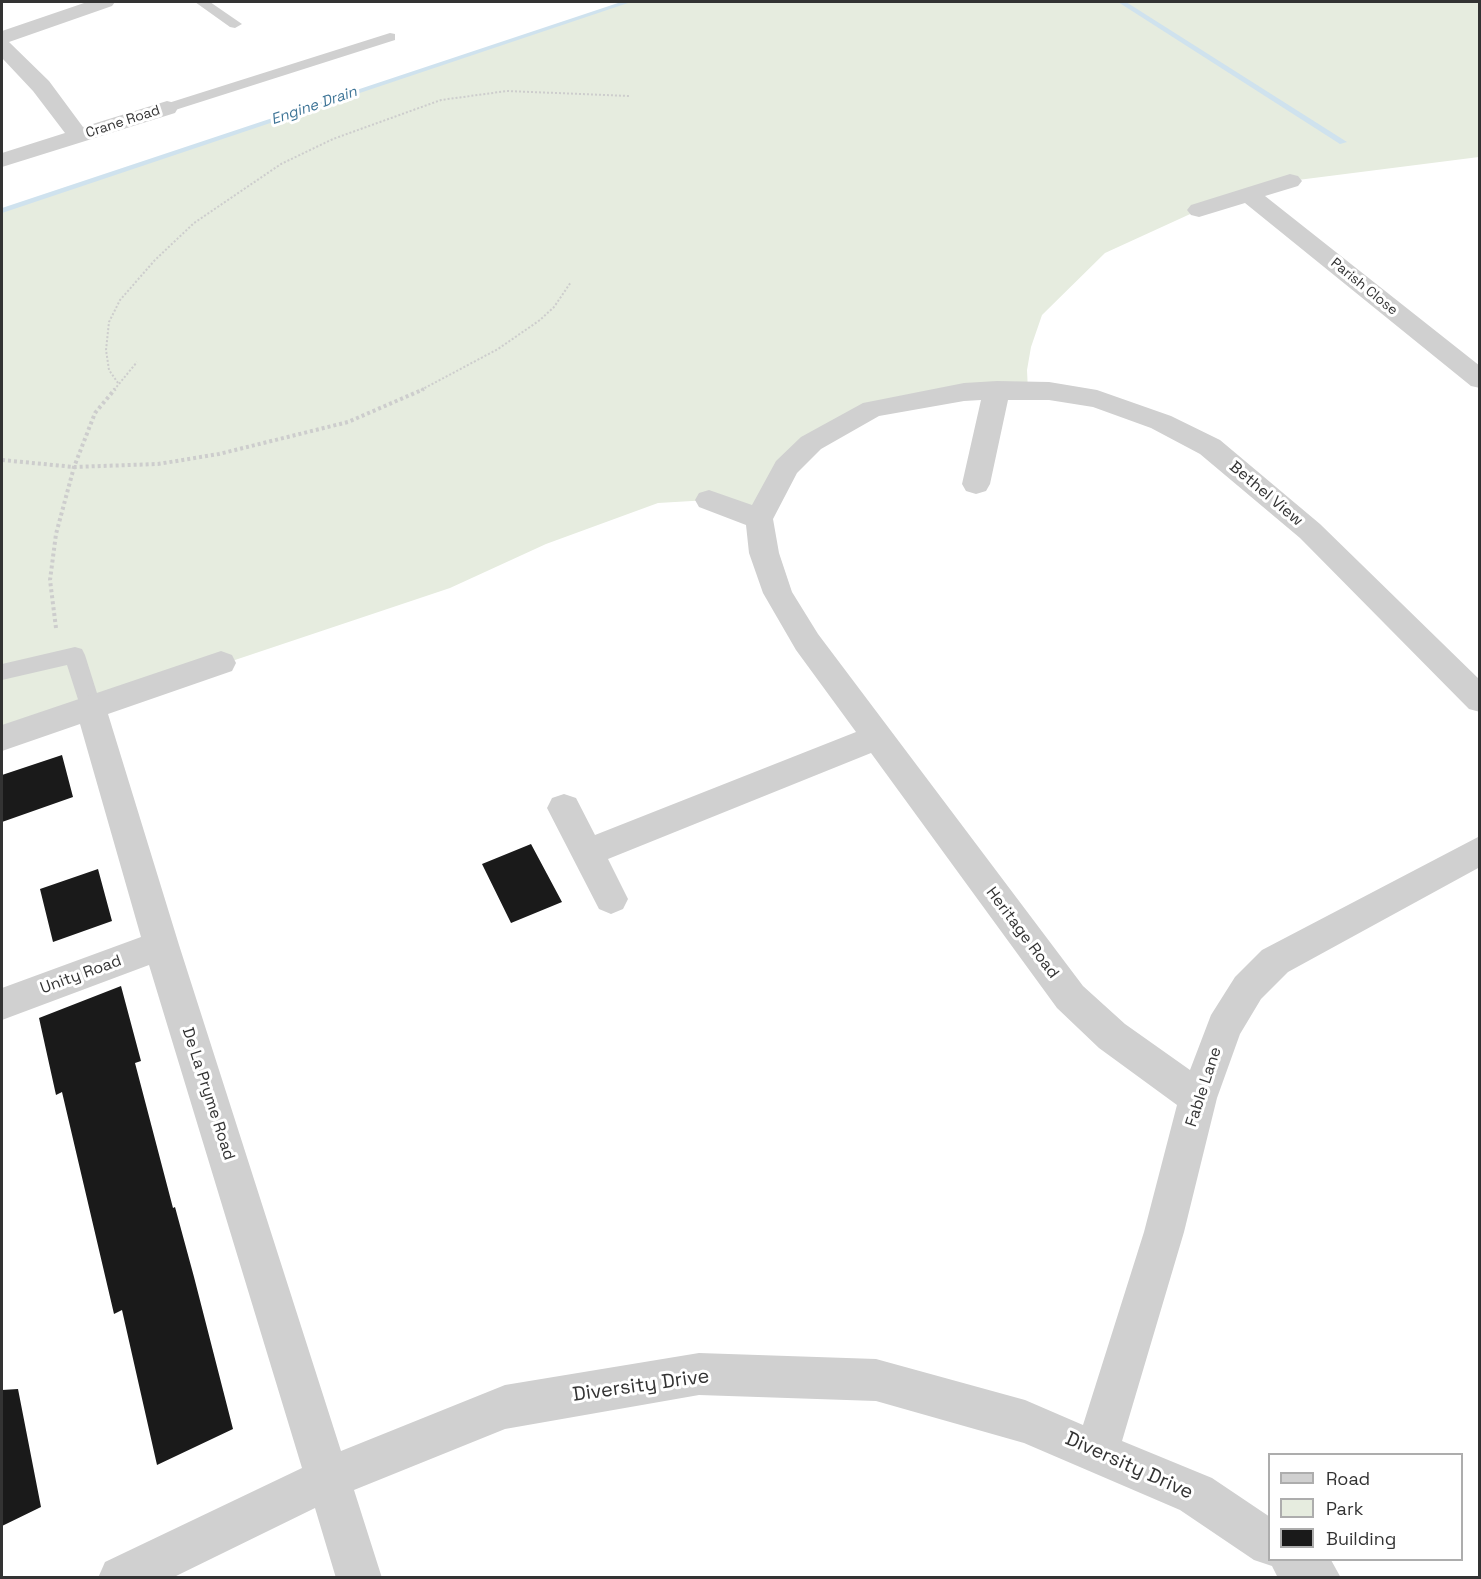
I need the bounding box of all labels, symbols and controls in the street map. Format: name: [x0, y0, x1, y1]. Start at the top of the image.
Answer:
water label: Engine Drain: [269, 83, 359, 129]
street label: Crane Road: [84, 102, 162, 142]
street label: Parish Close: [1327, 255, 1401, 319]
street label: Bethel View: [1225, 458, 1307, 530]
street label: Heritage Road: [981, 884, 1063, 982]
street label: Unity Road: [38, 951, 124, 999]
street label: De La Pryme Road: [178, 1025, 238, 1163]
street label: Fable Lane: [1182, 1045, 1226, 1129]
street label: Diversity Drive: [571, 1365, 711, 1407]
street label: Diversity Drive: [1061, 1427, 1197, 1505]
legend: [1268, 1453, 1463, 1561]
text: Road: [1326, 1467, 1370, 1490]
text: Park: [1326, 1497, 1363, 1520]
text: Building: [1326, 1527, 1396, 1550]

